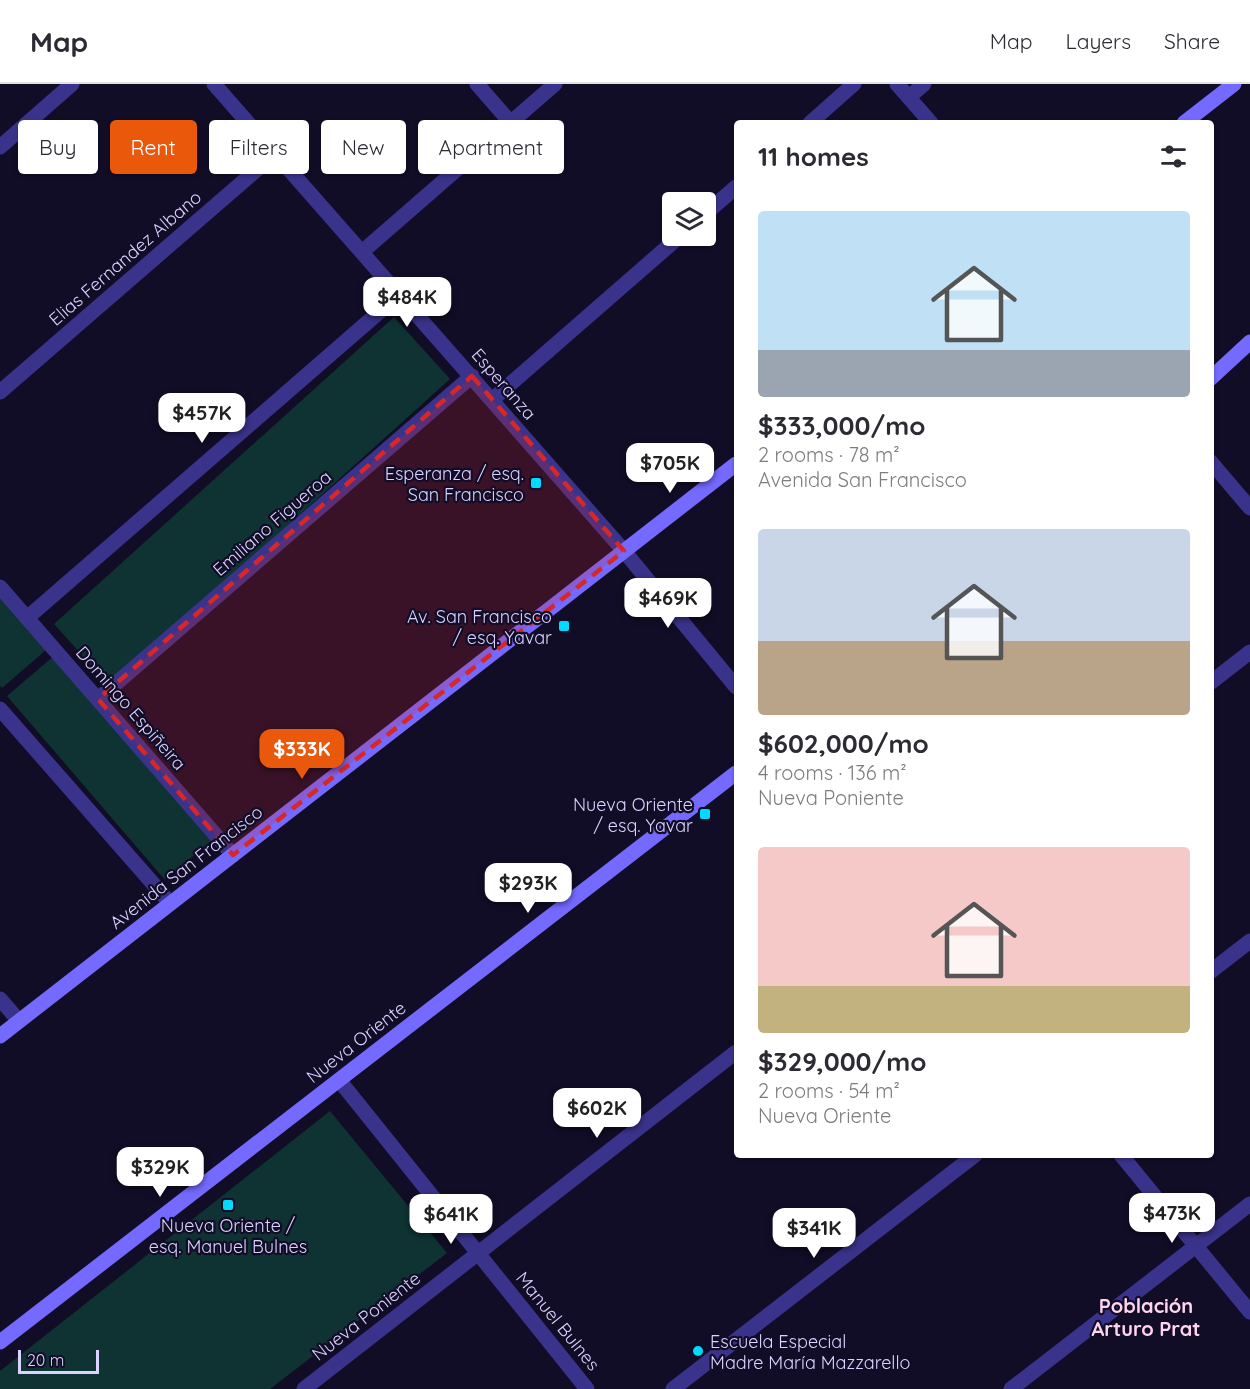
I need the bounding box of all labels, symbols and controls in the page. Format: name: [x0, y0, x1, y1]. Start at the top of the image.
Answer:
text: Map: [30, 24, 88, 59]
text: Map: [990, 28, 1033, 54]
text: Layers: [1066, 28, 1131, 54]
text: Share: [1164, 28, 1220, 54]
chip: Buy: [18, 120, 98, 174]
chip: Rent: [110, 120, 197, 174]
chip: Filters: [209, 120, 309, 174]
chip: New: [321, 120, 406, 174]
chip: Apartment: [418, 120, 564, 174]
text: 11 homes: [758, 140, 869, 173]
icon: filters: [1157, 140, 1190, 173]
street label: Elias Fernandez Albano: [44, 185, 206, 331]
map controls: [662, 192, 716, 246]
button: layers: [662, 192, 716, 246]
icon: home: [920, 250, 1028, 358]
pin: $484K: [365, 277, 449, 328]
text: $484K: [377, 284, 437, 309]
street label: Esperanza: [467, 344, 541, 424]
pin: $457K: [160, 393, 244, 444]
text: $457K: [172, 400, 232, 425]
text: $333,000/mo: [758, 409, 925, 442]
text: 2 rooms · 78 m²: [758, 442, 900, 467]
pin: $705K: [628, 443, 712, 494]
text: $705K: [640, 450, 700, 475]
place label: Esperanza / esq. San Francisco: [385, 462, 524, 506]
street label: Emiliano Figueroa: [208, 465, 336, 581]
text: Avenida San Francisco: [758, 467, 967, 492]
marker: Esperanza / esq. San Francisco: [529, 476, 543, 490]
icon: home: [920, 568, 1028, 676]
pin: $469K: [626, 578, 710, 629]
text: $469K: [638, 585, 698, 610]
place label: Av. San Francisco / esq. Yavar: [407, 605, 552, 649]
marker: Av. San Francisco / esq. Yavar: [557, 619, 571, 633]
street label: Domingo Espiñeira: [71, 641, 191, 775]
text: $602,000/mo: [758, 727, 929, 760]
pin: $333K: [260, 729, 344, 780]
text: $333K: [273, 736, 331, 761]
text: 4 rooms · 136 m²: [758, 760, 907, 785]
text: Nueva Poniente: [758, 785, 904, 810]
place label: Nueva Oriente / esq. Yavar: [573, 793, 693, 837]
street label: Avenida San Francisco: [105, 800, 267, 934]
marker: Nueva Oriente / esq. Yavar: [698, 807, 712, 821]
pin: $293K: [486, 863, 570, 914]
text: $293K: [499, 870, 557, 895]
icon: home: [920, 886, 1028, 994]
street label: Nueva Oriente: [302, 996, 410, 1088]
text: $329,000/mo: [758, 1045, 927, 1078]
text: 2 rooms · 54 m²: [758, 1078, 900, 1103]
pin: $602K: [555, 1088, 639, 1139]
text: $602K: [567, 1095, 627, 1120]
text: Nueva Oriente: [758, 1103, 891, 1128]
pin: $329K: [118, 1147, 202, 1198]
text: $329K: [131, 1154, 189, 1179]
pin: $473K: [1130, 1193, 1214, 1244]
pin: $641K: [409, 1194, 493, 1245]
marker: Nueva Oriente / esq. Manuel Bulnes: [221, 1198, 235, 1212]
text: $473K: [1143, 1200, 1201, 1225]
text: $641K: [423, 1201, 479, 1226]
pin: $341K: [772, 1208, 856, 1259]
place label: Nueva Oriente / esq. Manuel Bulnes: [149, 1214, 307, 1258]
text: $341K: [787, 1215, 841, 1240]
street label: Nueva Poniente: [307, 1267, 425, 1365]
street label: Manuel Bulnes: [511, 1267, 605, 1375]
district label: Población Arturo Prat: [1092, 1293, 1200, 1341]
place label: Escuela Especial Madre María Mazzarello: [710, 1330, 910, 1374]
marker: Escuela Especial Madre María Mazzarello: [691, 1344, 705, 1358]
scale bar: [18, 1347, 99, 1374]
text: 20 m: [27, 1350, 64, 1370]

